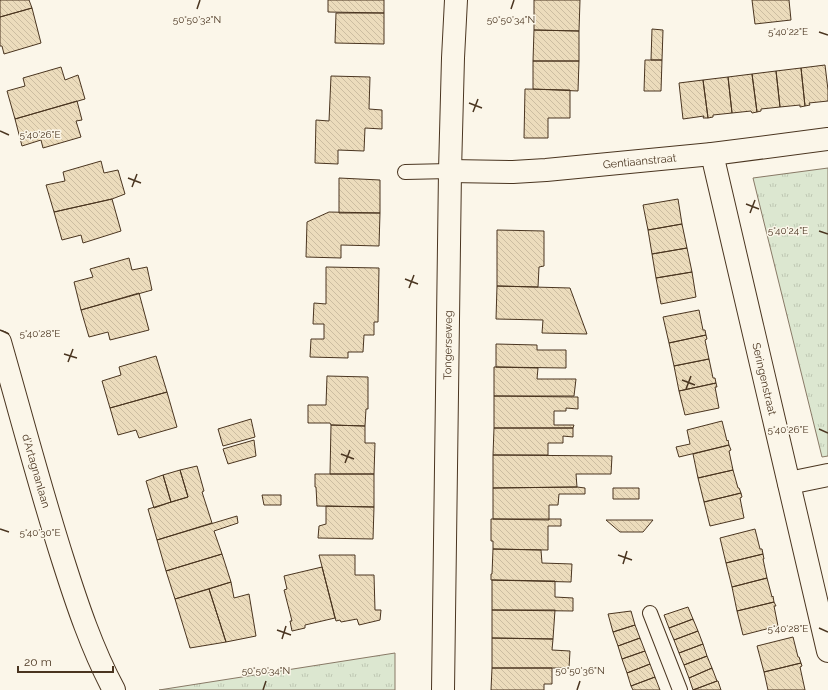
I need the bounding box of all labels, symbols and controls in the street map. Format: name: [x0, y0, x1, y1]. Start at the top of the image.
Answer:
text: 50°50'32"N: [173, 14, 221, 25]
text: 50°50'34"N: [487, 14, 535, 25]
text: 5°40'22"E: [768, 26, 808, 37]
text: 5°40'26"E: [20, 129, 61, 140]
street label: Gentiaanstraat: [602, 151, 677, 171]
text: 5°40'24"E: [768, 225, 808, 236]
street label: Tongerseweg: [441, 310, 455, 380]
text: 5°40'28"E: [20, 328, 60, 339]
street label: Seringenstraat: [750, 341, 779, 417]
text: 5°40'26"E: [768, 424, 809, 435]
street label: d'Artagnanlaan: [20, 433, 53, 510]
text: 5°40'30"E: [19, 527, 61, 538]
text: 5°40'28"E: [768, 623, 808, 634]
scale bar: [18, 648, 113, 674]
text: 20 m: [24, 655, 52, 669]
text: 50°50'34"N: [242, 665, 290, 676]
text: 50°50'36"N: [555, 665, 605, 676]

